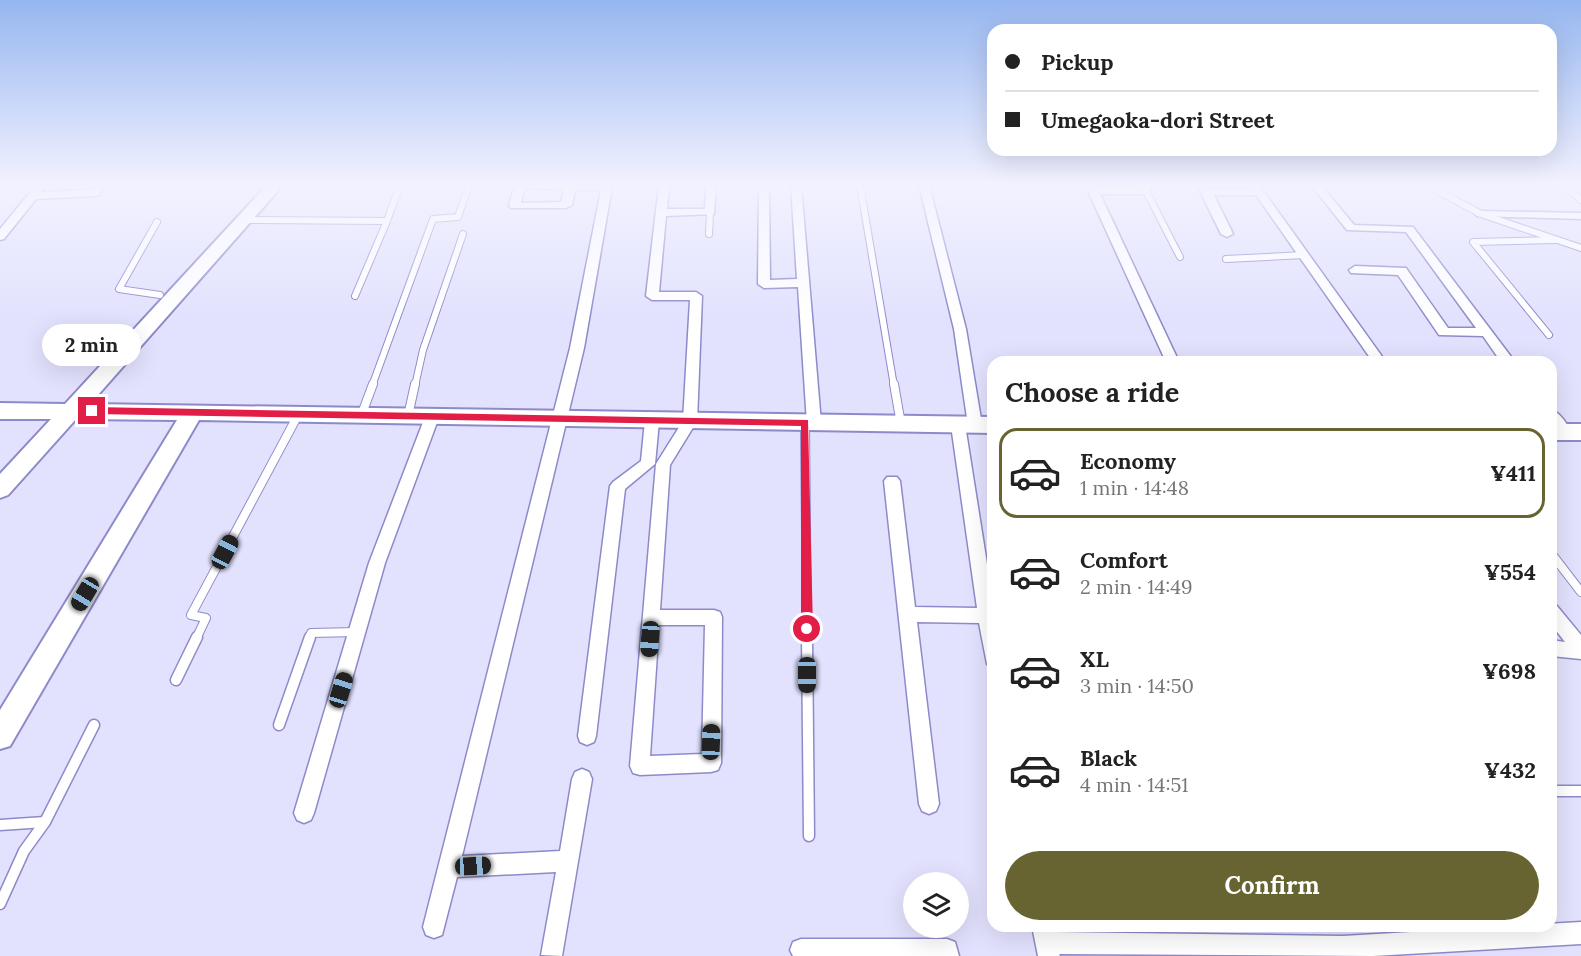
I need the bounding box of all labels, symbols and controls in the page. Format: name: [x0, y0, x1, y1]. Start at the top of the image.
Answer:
text: Pickup: [1041, 48, 1114, 76]
text: Umegaoka-dori Street: [1041, 106, 1274, 134]
callout: 2 min: [42, 324, 142, 366]
text: 2 min: [65, 332, 118, 357]
text: Choose a ride: [1005, 375, 1179, 409]
route end: [78, 397, 105, 424]
icon: car: [1008, 446, 1062, 500]
text: Economy: [1080, 447, 1176, 475]
text: ¥411: [1490, 459, 1536, 487]
text: 1 min · 14:48: [1080, 475, 1189, 500]
car: [209, 532, 241, 572]
icon: car: [1008, 545, 1062, 599]
text: Comfort: [1080, 546, 1168, 574]
text: ¥554: [1484, 558, 1536, 586]
car: [68, 574, 102, 614]
text: 2 min · 14:49: [1080, 574, 1193, 599]
route start: [793, 615, 820, 642]
car: [640, 620, 660, 658]
icon: car: [1008, 644, 1062, 698]
text: XL: [1080, 645, 1109, 673]
car: [798, 657, 816, 693]
text: ¥698: [1482, 657, 1536, 685]
car: [327, 670, 355, 710]
text: 3 min · 14:50: [1080, 673, 1194, 698]
car: [701, 724, 721, 760]
icon: car: [1008, 743, 1062, 797]
text: Black: [1080, 744, 1137, 772]
text: ¥432: [1484, 756, 1536, 784]
text: 4 min · 14:51: [1080, 772, 1189, 797]
button: Confirm: [1005, 851, 1539, 920]
car: [455, 856, 491, 876]
map controls: [903, 872, 969, 938]
button: layers: [903, 872, 969, 938]

